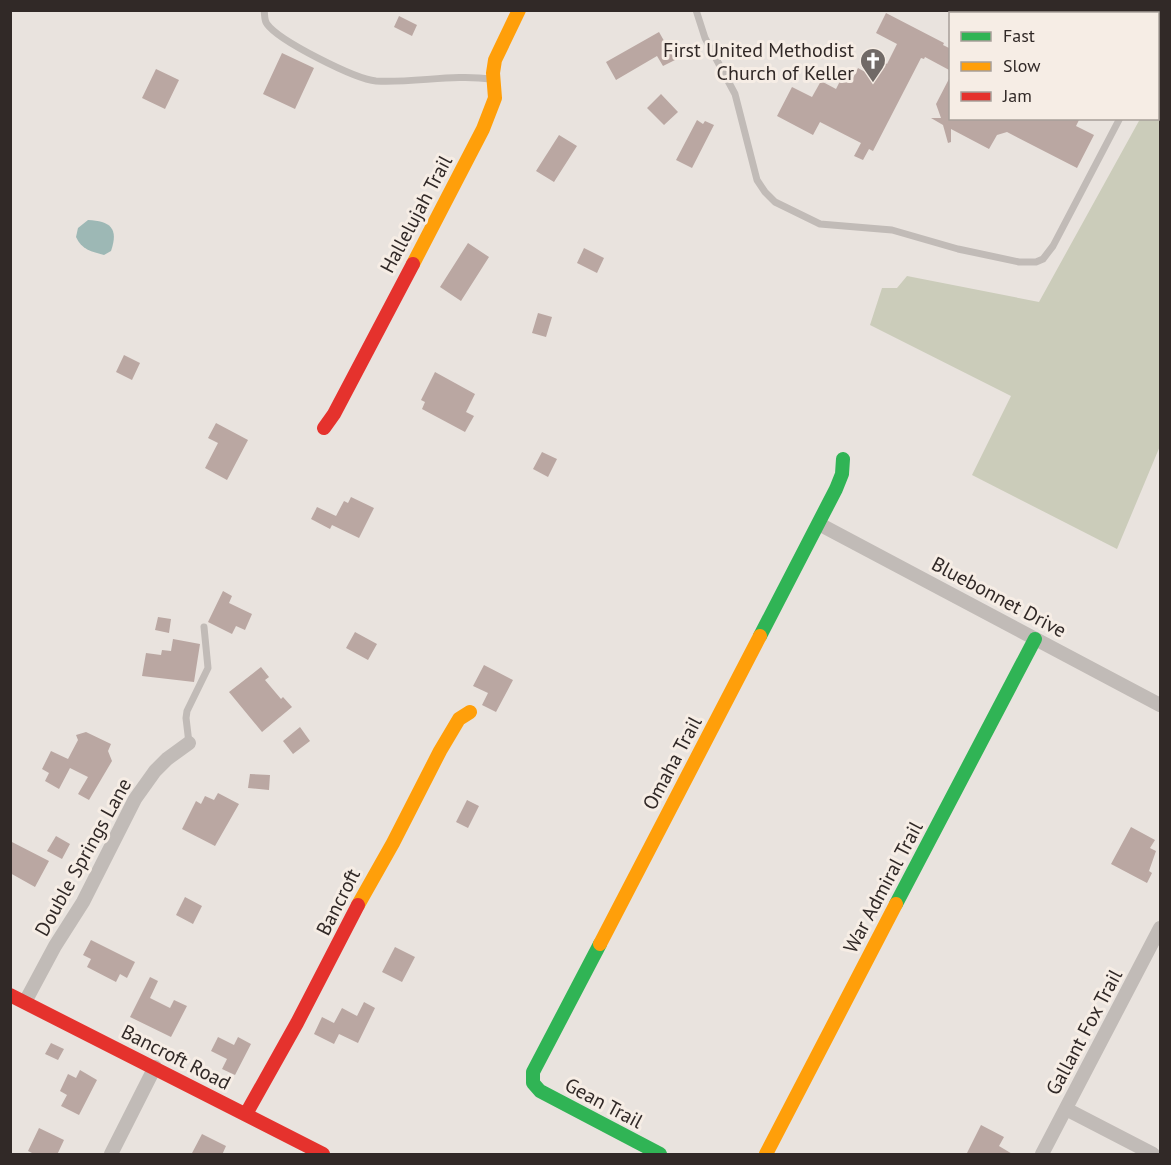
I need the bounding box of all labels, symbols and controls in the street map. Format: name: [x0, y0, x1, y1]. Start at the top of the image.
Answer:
legend: [949, 12, 1159, 120]
text: Fast: [1003, 24, 1035, 47]
place label: First United Methodist Church of Keller: [663, 37, 854, 86]
church icon: First United Methodist Church of Keller: [858, 46, 888, 84]
text: Slow: [1003, 54, 1041, 77]
text: Jam: [1002, 84, 1032, 107]
street label: Hallelujah Trail: [374, 151, 458, 277]
street label: Bluebonnet Drive: [927, 551, 1071, 643]
street label: Omaha Trail: [636, 712, 708, 814]
street label: Double Springs Lane: [29, 773, 137, 941]
street label: War Admiral Trail: [837, 817, 929, 957]
street label: Bancroft: [310, 864, 366, 940]
street label: Gallant Fox Trail: [1040, 965, 1128, 1099]
street label: Bancroft Road: [117, 1018, 235, 1096]
street label: Gean Trail: [560, 1072, 648, 1134]

